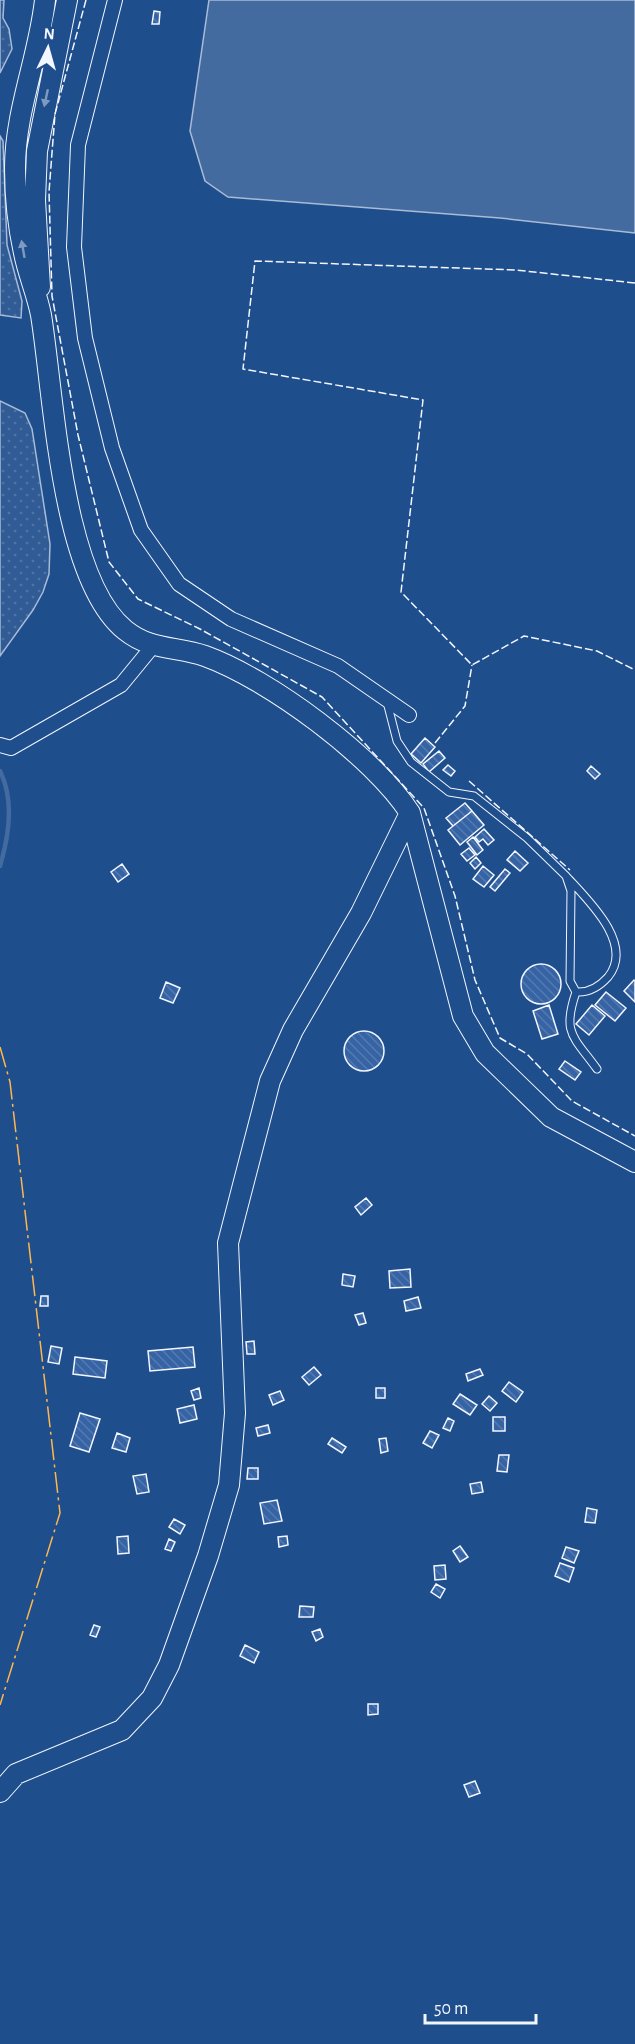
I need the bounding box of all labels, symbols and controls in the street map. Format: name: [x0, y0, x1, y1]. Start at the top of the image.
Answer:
north arrow: [18, 18, 78, 78]
text: N: [43, 26, 55, 43]
one-way arrow: [41, 89, 50, 108]
one-way arrow: [19, 239, 28, 258]
scale bar: [425, 1987, 536, 2025]
text: 50 m: [434, 2000, 468, 2018]

